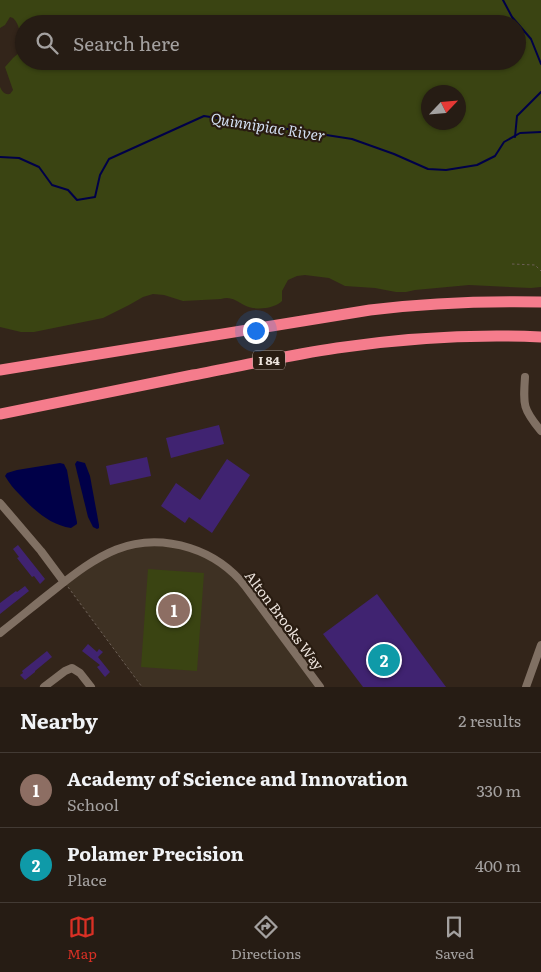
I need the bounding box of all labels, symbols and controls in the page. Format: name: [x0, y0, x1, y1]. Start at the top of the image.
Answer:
search box: [15, 15, 526, 70]
icon: search: [33, 29, 61, 57]
text: Search here: [73, 29, 180, 57]
north arrow: [421, 85, 466, 130]
water label: Quinnipiac River: [209, 106, 327, 146]
your location: [243, 318, 269, 344]
road number: I 84: [253, 350, 285, 370]
street label: Alton Brooks Way: [241, 566, 330, 675]
pin: 1: [158, 591, 190, 629]
pin: 2: [368, 641, 400, 679]
text: Nearby: [20, 704, 98, 735]
text: 2 results: [458, 708, 521, 732]
text: Academy of Science and Innovation: [67, 764, 408, 792]
text: 1: [33, 778, 39, 802]
text: 330 m: [476, 778, 521, 802]
text: School: [67, 792, 119, 816]
text: Polamer Precision: [67, 839, 244, 867]
text: 2: [32, 853, 40, 877]
text: 400 m: [475, 853, 521, 877]
text: Place: [67, 867, 107, 891]
tab: Map: [67, 913, 97, 963]
tab: Directions: [231, 913, 301, 963]
tab: Saved: [435, 913, 474, 963]

